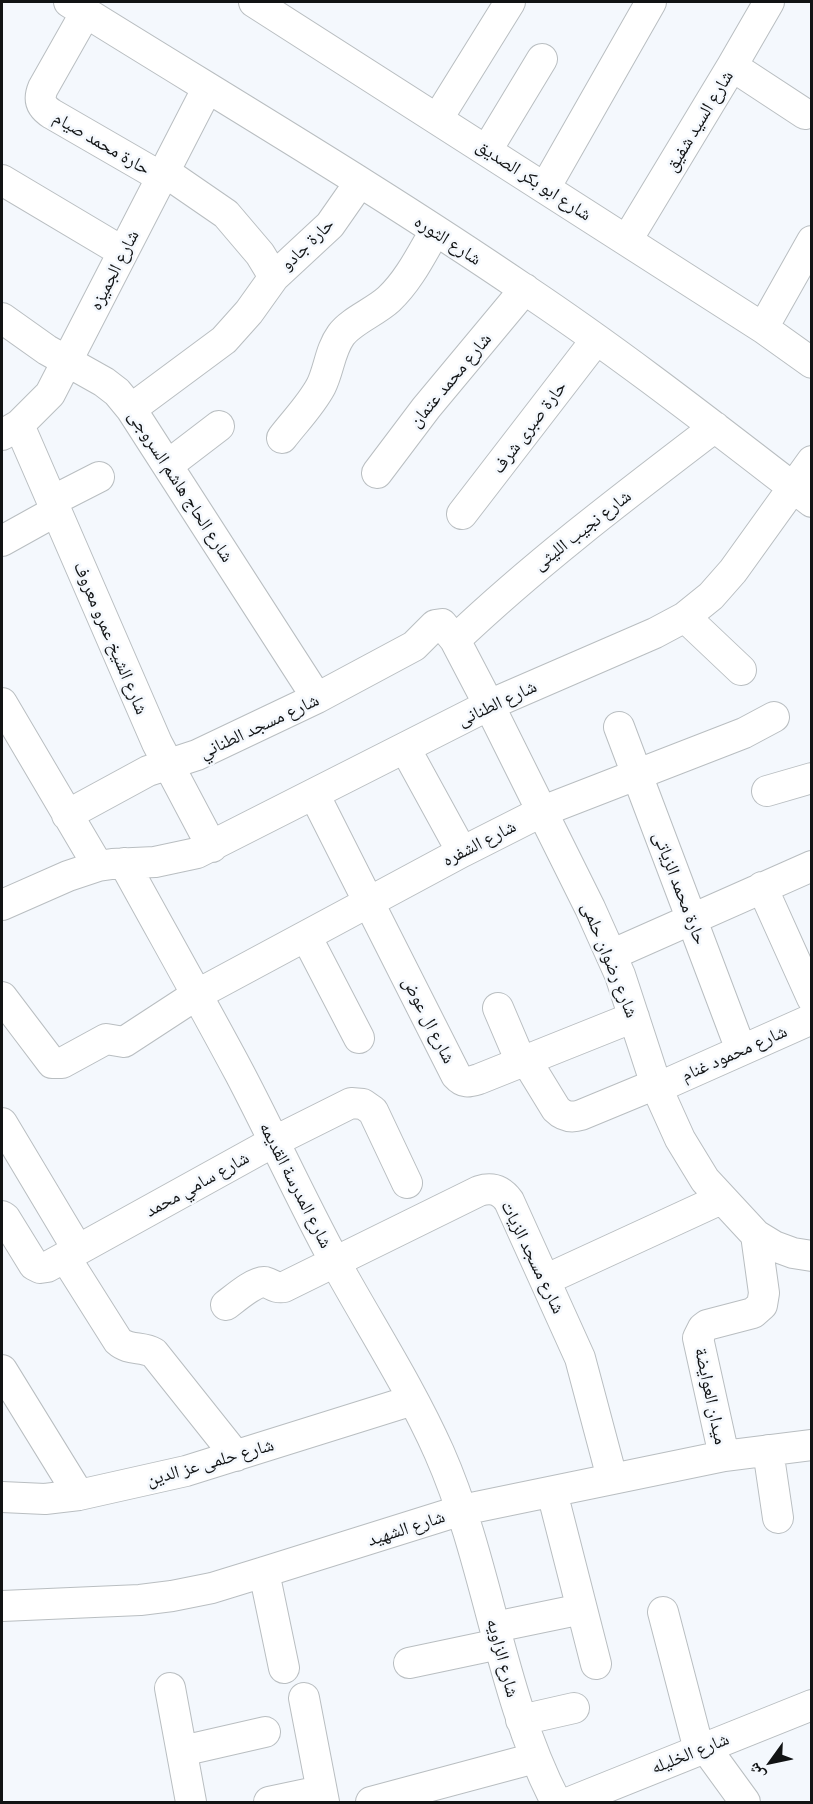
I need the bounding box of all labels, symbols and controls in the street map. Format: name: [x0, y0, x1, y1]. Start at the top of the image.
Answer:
street label: شارع السيد شفيق: [660, 67, 738, 175]
street label: حارة محمد صيام: [50, 107, 154, 179]
street label: شارع ابو بكر الصديق: [472, 135, 596, 225]
street label: شارع الثوره: [410, 210, 486, 270]
street label: حارة جادو: [276, 213, 338, 275]
street label: شارع الجميزه: [85, 226, 143, 314]
street label: شارع محمد عتمان: [404, 328, 496, 432]
street label: حارة صبرى شرف: [487, 376, 571, 478]
street label: شارع الحاج هاشم السروجى: [124, 406, 238, 566]
street label: شارع نجيب الليثى: [529, 485, 635, 575]
street label: شارع الشيخ عمرو معروف: [69, 558, 153, 718]
street label: شارع الطنانى: [454, 675, 540, 731]
street label: شارع مسجد الطناني: [196, 689, 322, 763]
street label: شارع الشفره: [439, 815, 519, 871]
street label: حارة محمد الزياتى: [649, 829, 711, 947]
street label: شارع رضوان حلمى: [577, 899, 643, 1021]
street label: شارع ال عوض: [398, 973, 460, 1067]
street label: شارع محمود غنام: [678, 1020, 790, 1086]
street label: شارع المدرسة القديمه: [255, 1118, 337, 1252]
street label: شارع سامي محمد: [141, 1147, 253, 1221]
street label: شارع مسجد الزيات: [496, 1197, 570, 1317]
street label: ميدان العوايضة: [690, 1346, 732, 1446]
street label: شارع حلمى عز الدين: [144, 1433, 276, 1491]
street label: شارع الشهيد: [365, 1505, 447, 1551]
street label: شارع الزاويه: [482, 1616, 524, 1700]
street label: شارع الخليله: [648, 1728, 732, 1778]
north arrow: [741, 1732, 801, 1792]
text: ش: [743, 1760, 768, 1784]

